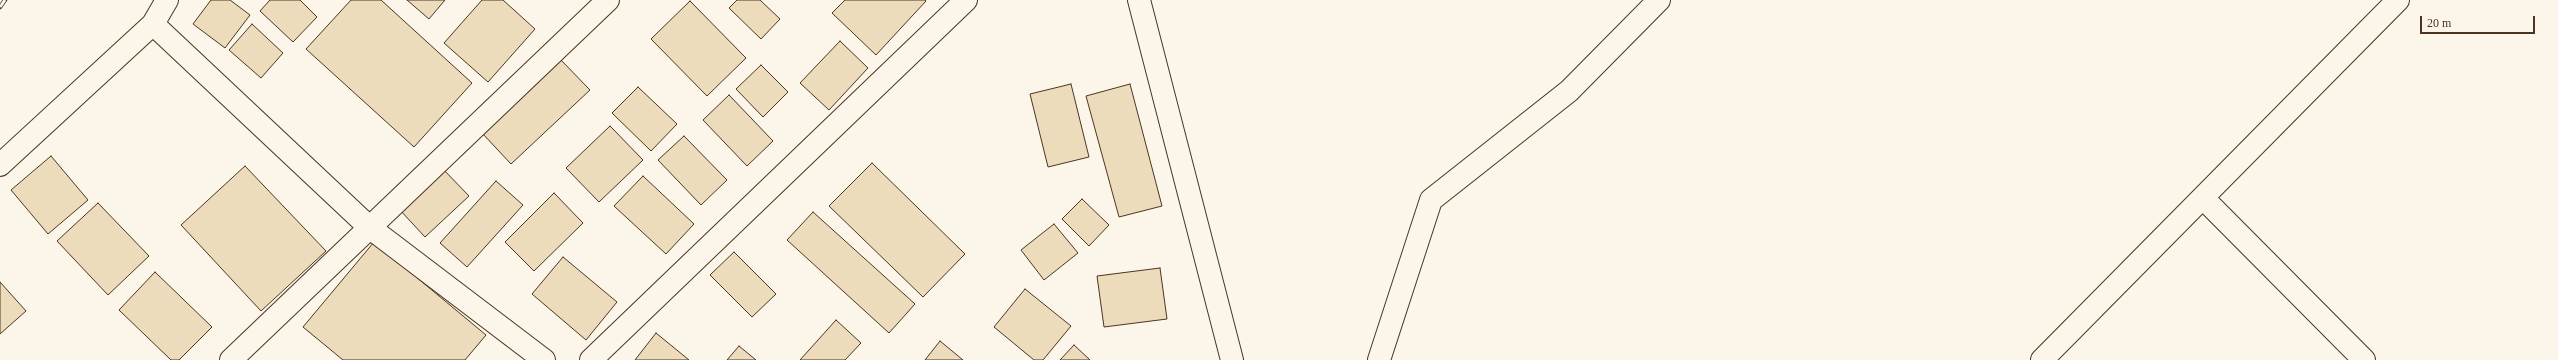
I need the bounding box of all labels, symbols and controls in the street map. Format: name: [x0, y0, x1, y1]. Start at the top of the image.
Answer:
scale bar: [2422, 8, 2537, 34]
text: 20 m: [2427, 16, 2451, 30]

